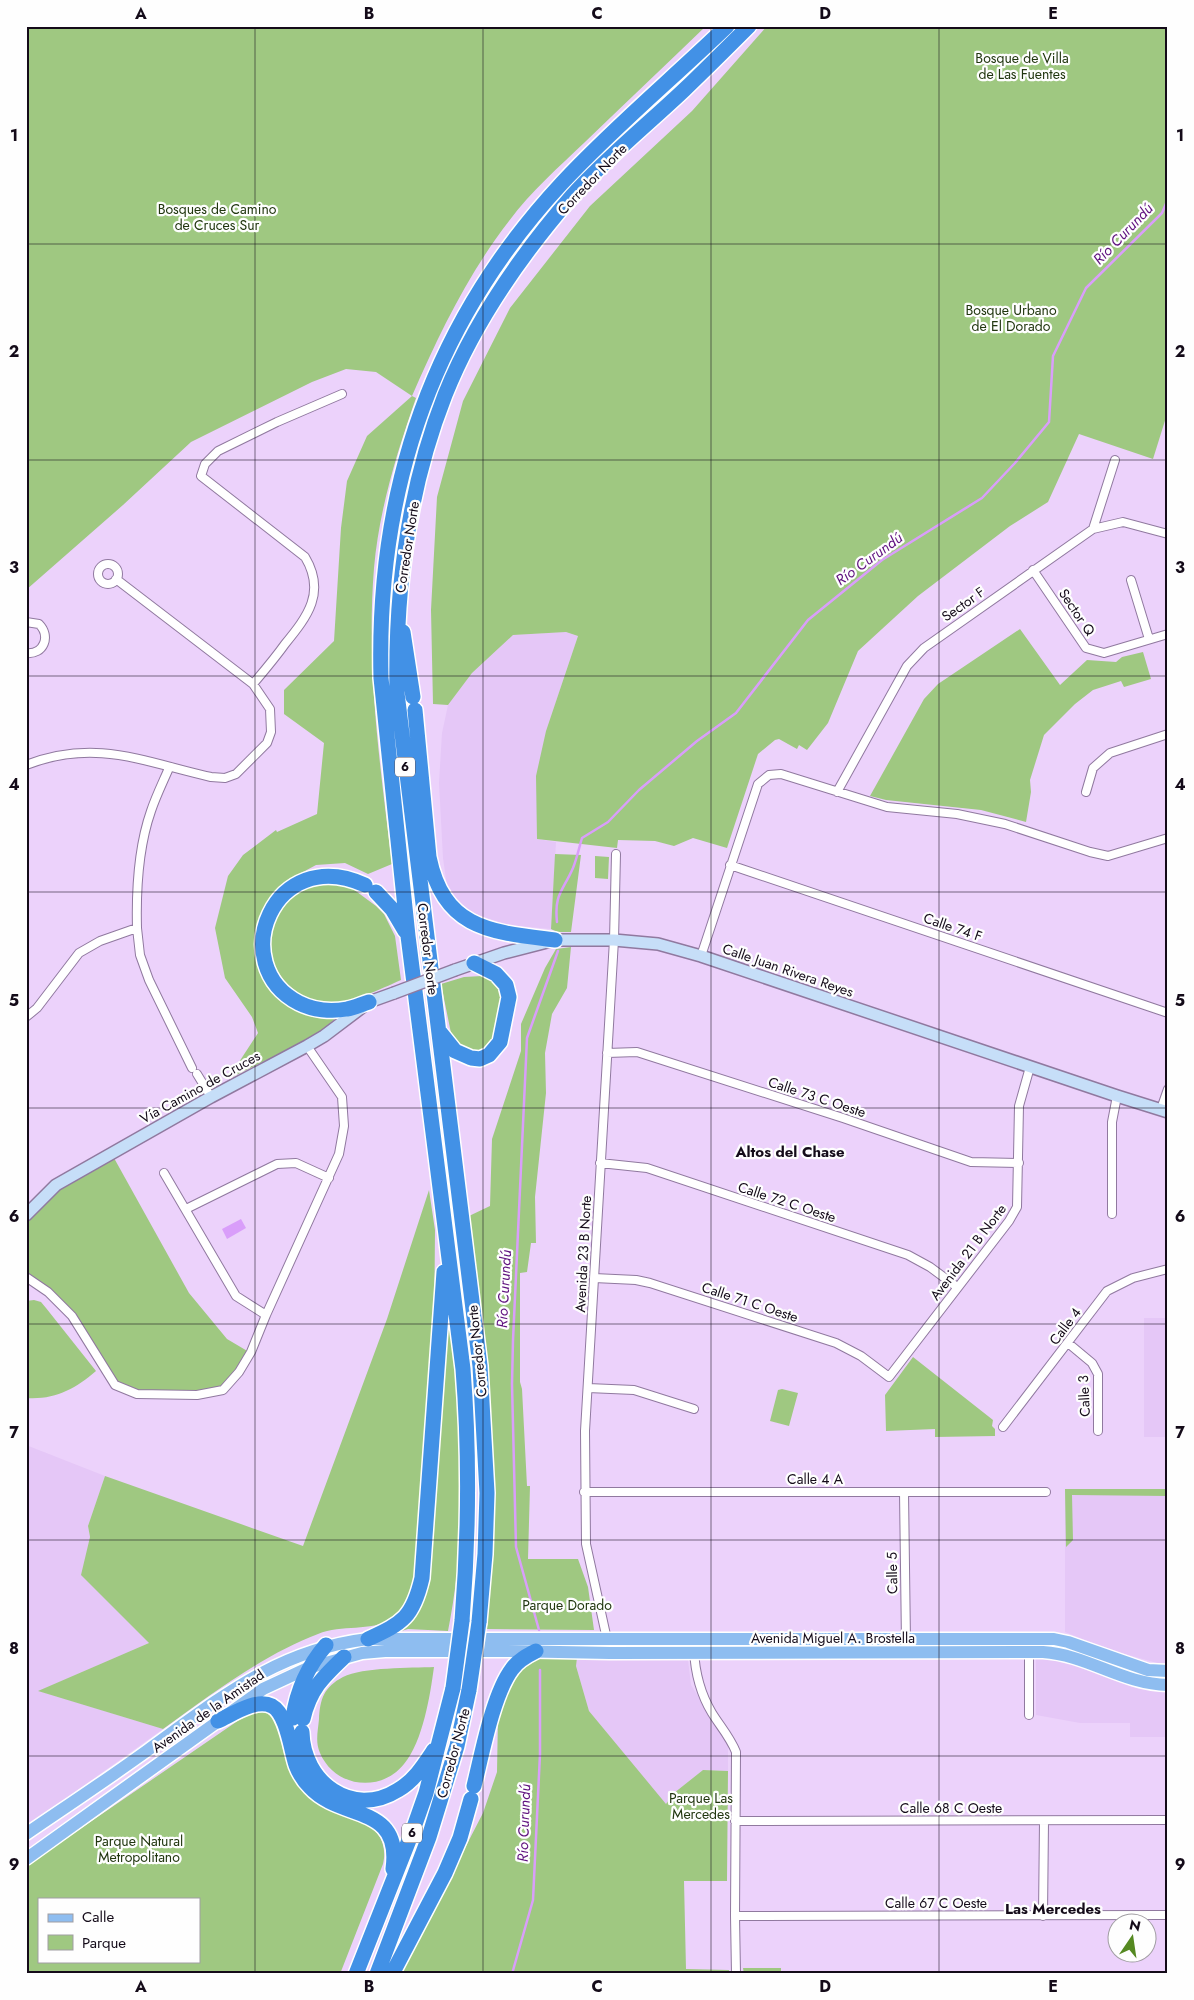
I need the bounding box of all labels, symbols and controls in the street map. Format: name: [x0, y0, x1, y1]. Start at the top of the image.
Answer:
text: A: [134, 2, 147, 25]
text: B: [364, 2, 374, 25]
text: C: [591, 2, 603, 25]
text: D: [819, 2, 831, 25]
text: E: [1048, 2, 1058, 25]
park label: Bosque de Villa de Las Fuentes: [975, 48, 1069, 84]
text: 1: [10, 124, 18, 147]
text: 1: [1176, 124, 1184, 147]
street label: Corredor Norte: [553, 139, 631, 219]
water label: Río Curundú: [1088, 198, 1158, 270]
park label: Bosques de Camino de Cruces Sur: [158, 199, 277, 235]
park label: Bosque Urbano de El Dorado: [965, 300, 1057, 336]
text: 2: [9, 340, 19, 363]
text: 2: [1175, 340, 1185, 363]
street label: Corredor Norte: [390, 500, 424, 594]
water label: Río Curundú: [831, 527, 907, 591]
text: 3: [9, 556, 19, 579]
text: 3: [1175, 556, 1185, 579]
street label: Sector F: [937, 582, 989, 626]
street label: Sector Q: [1054, 585, 1101, 640]
road number: 6: [395, 758, 415, 776]
text: 4: [8, 773, 20, 796]
text: 4: [1174, 773, 1186, 796]
street label: Corredor Norte: [412, 902, 444, 996]
street label: Calle 74 F: [921, 908, 985, 946]
street label: Calle Juan Rivera Reyes: [720, 938, 856, 1002]
text: 5: [9, 989, 19, 1012]
text: 5: [1175, 989, 1185, 1012]
street label: Vía Camino de Cruces: [136, 1045, 264, 1128]
street label: Calle 73 C Oeste: [766, 1072, 868, 1122]
district label: Altos del Chase: [734, 1141, 845, 1163]
street label: Calle 72 C Oeste: [735, 1177, 839, 1227]
street label: Avenida 23 B Norte: [570, 1195, 596, 1313]
street label: Avenida 21 B Norte: [925, 1200, 1011, 1304]
text: 6: [9, 1205, 19, 1228]
text: 6: [1175, 1205, 1185, 1228]
water label: Río Curundú: [491, 1249, 517, 1329]
street label: Calle 71 C Oeste: [699, 1277, 801, 1327]
street label: Calle 4: [1044, 1303, 1086, 1349]
street label: Corredor Norte: [462, 1304, 492, 1398]
street label: Calle 3: [1073, 1374, 1095, 1417]
text: 7: [9, 1421, 19, 1444]
text: 7: [1175, 1421, 1185, 1444]
street label: Calle 4 A: [787, 1469, 844, 1489]
street label: Calle 5: [882, 1552, 902, 1594]
park label: Parque Dorado: [522, 1595, 612, 1615]
street label: Avenida Miguel A. Brostella: [751, 1628, 915, 1648]
text: 8: [9, 1637, 19, 1660]
text: 8: [1175, 1637, 1185, 1660]
street label: Avenida de la Amistad: [148, 1665, 268, 1757]
street label: Corredor Norte: [431, 1706, 475, 1800]
water label: Río Curundú: [512, 1783, 536, 1862]
park label: Parque Las Mercedes: [669, 1788, 733, 1824]
street label: Calle 68 C Oeste: [900, 1798, 1002, 1818]
road number: 6: [402, 1824, 422, 1842]
park label: Parque Natural Metropolitano: [95, 1831, 183, 1867]
text: 9: [9, 1853, 19, 1876]
text: 9: [1175, 1853, 1185, 1876]
street label: Calle 67 C Oeste: [885, 1893, 987, 1913]
legend: [38, 1898, 200, 1962]
district label: Las Mercedes: [1005, 1898, 1101, 1920]
text: Calle: [82, 1906, 114, 1928]
north arrow: [1106, 1912, 1156, 1962]
text: N: [1127, 1914, 1143, 1936]
text: Parque: [82, 1932, 126, 1954]
text: A: [134, 1975, 147, 1998]
text: B: [364, 1975, 374, 1998]
text: C: [591, 1975, 603, 1998]
text: D: [819, 1975, 831, 1998]
text: E: [1048, 1975, 1058, 1998]

